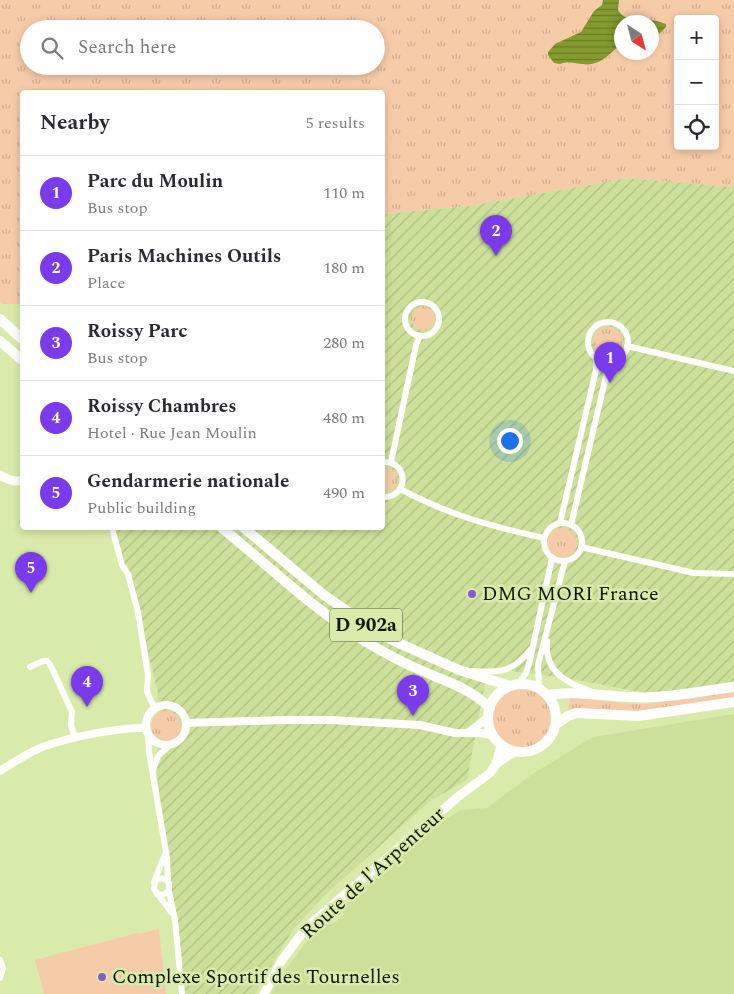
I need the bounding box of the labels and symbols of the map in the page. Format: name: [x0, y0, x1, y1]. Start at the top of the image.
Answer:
north arrow: [614, 15, 659, 60]
pin: 2: [480, 215, 512, 256]
pin: 1: [594, 342, 626, 383]
your location: [497, 428, 523, 454]
pin: 5: [15, 552, 47, 593]
place label: DMG MORI France: [482, 579, 659, 609]
marker: DMG MORI France: [466, 588, 478, 600]
road number: D 902a: [330, 608, 402, 642]
pin: 4: [71, 666, 103, 707]
pin: 3: [397, 675, 429, 716]
street label: Route de l'Arpenteur: [294, 800, 452, 946]
place label: Complexe Sportif des Tournelles: [112, 962, 400, 992]
marker: Complexe Sportif des Tournelles: [96, 971, 108, 983]

